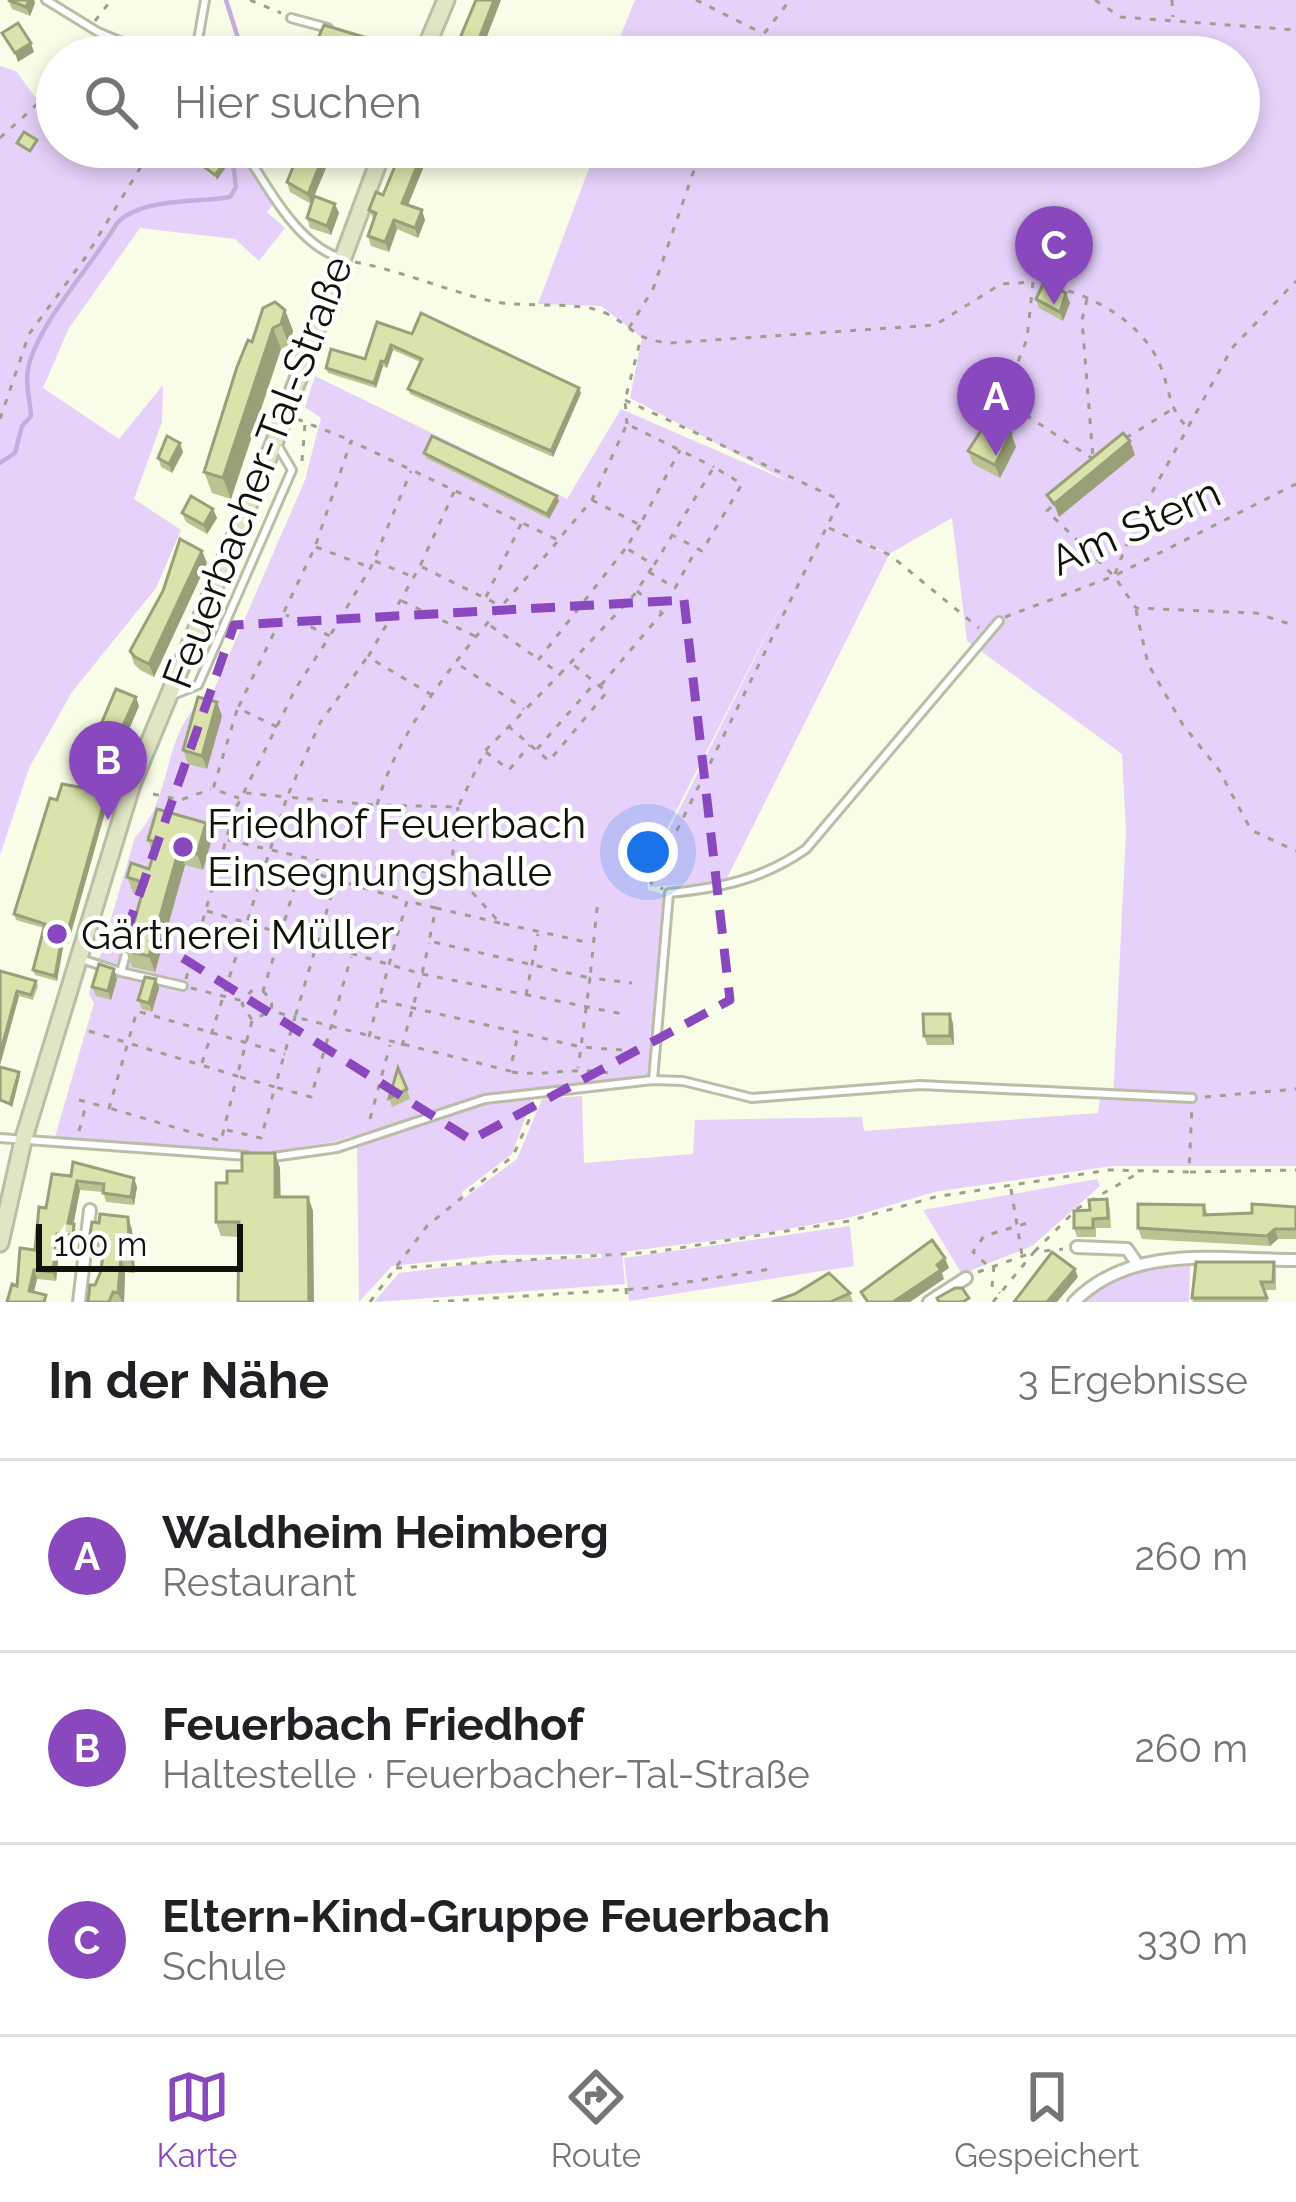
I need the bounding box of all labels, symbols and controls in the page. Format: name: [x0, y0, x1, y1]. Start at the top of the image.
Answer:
search box: [36, 36, 1260, 168]
icon: search: [78, 69, 144, 135]
text: Hier suchen: [174, 76, 422, 129]
pin: C: [1015, 206, 1093, 305]
street label: Feuerbacher-Tal-Straße: [152, 249, 363, 695]
pin: A: [957, 357, 1035, 456]
street label: Am Stern: [1043, 467, 1228, 586]
pin: B: [69, 721, 147, 820]
place label: Friedhof Feuerbach Einsegnungshalle: [207, 799, 586, 896]
your location: [618, 822, 678, 882]
marker: Friedhof Feuerbach Einsegnungshalle: [170, 834, 196, 860]
place label: Gärtnerei Müller: [81, 910, 395, 959]
marker: Gärtnerei Müller: [44, 921, 70, 947]
scale bar: [36, 1218, 243, 1271]
text: 100 m: [54, 1225, 147, 1264]
text: In der Nähe: [48, 1350, 329, 1410]
text: 3 Ergebnisse: [1018, 1357, 1248, 1403]
text: Waldheim Heimberg: [162, 1506, 609, 1559]
text: A: [74, 1533, 100, 1579]
text: 260 m: [1135, 1533, 1248, 1579]
text: Restaurant: [162, 1559, 357, 1605]
text: Feuerbach Friedhof: [162, 1698, 584, 1751]
text: B: [74, 1725, 100, 1771]
text: 260 m: [1135, 1725, 1248, 1771]
text: Haltestelle · Feuerbacher-Tal-Straße: [162, 1751, 810, 1797]
text: Eltern-Kind-Gruppe Feuerbach: [162, 1890, 830, 1943]
text: C: [74, 1917, 100, 1963]
text: 330 m: [1137, 1917, 1248, 1963]
text: Schule: [162, 1943, 287, 1989]
tab: Karte: [157, 2064, 238, 2175]
tab: Route: [551, 2064, 641, 2175]
tab: Gespeichert: [954, 2064, 1139, 2175]

